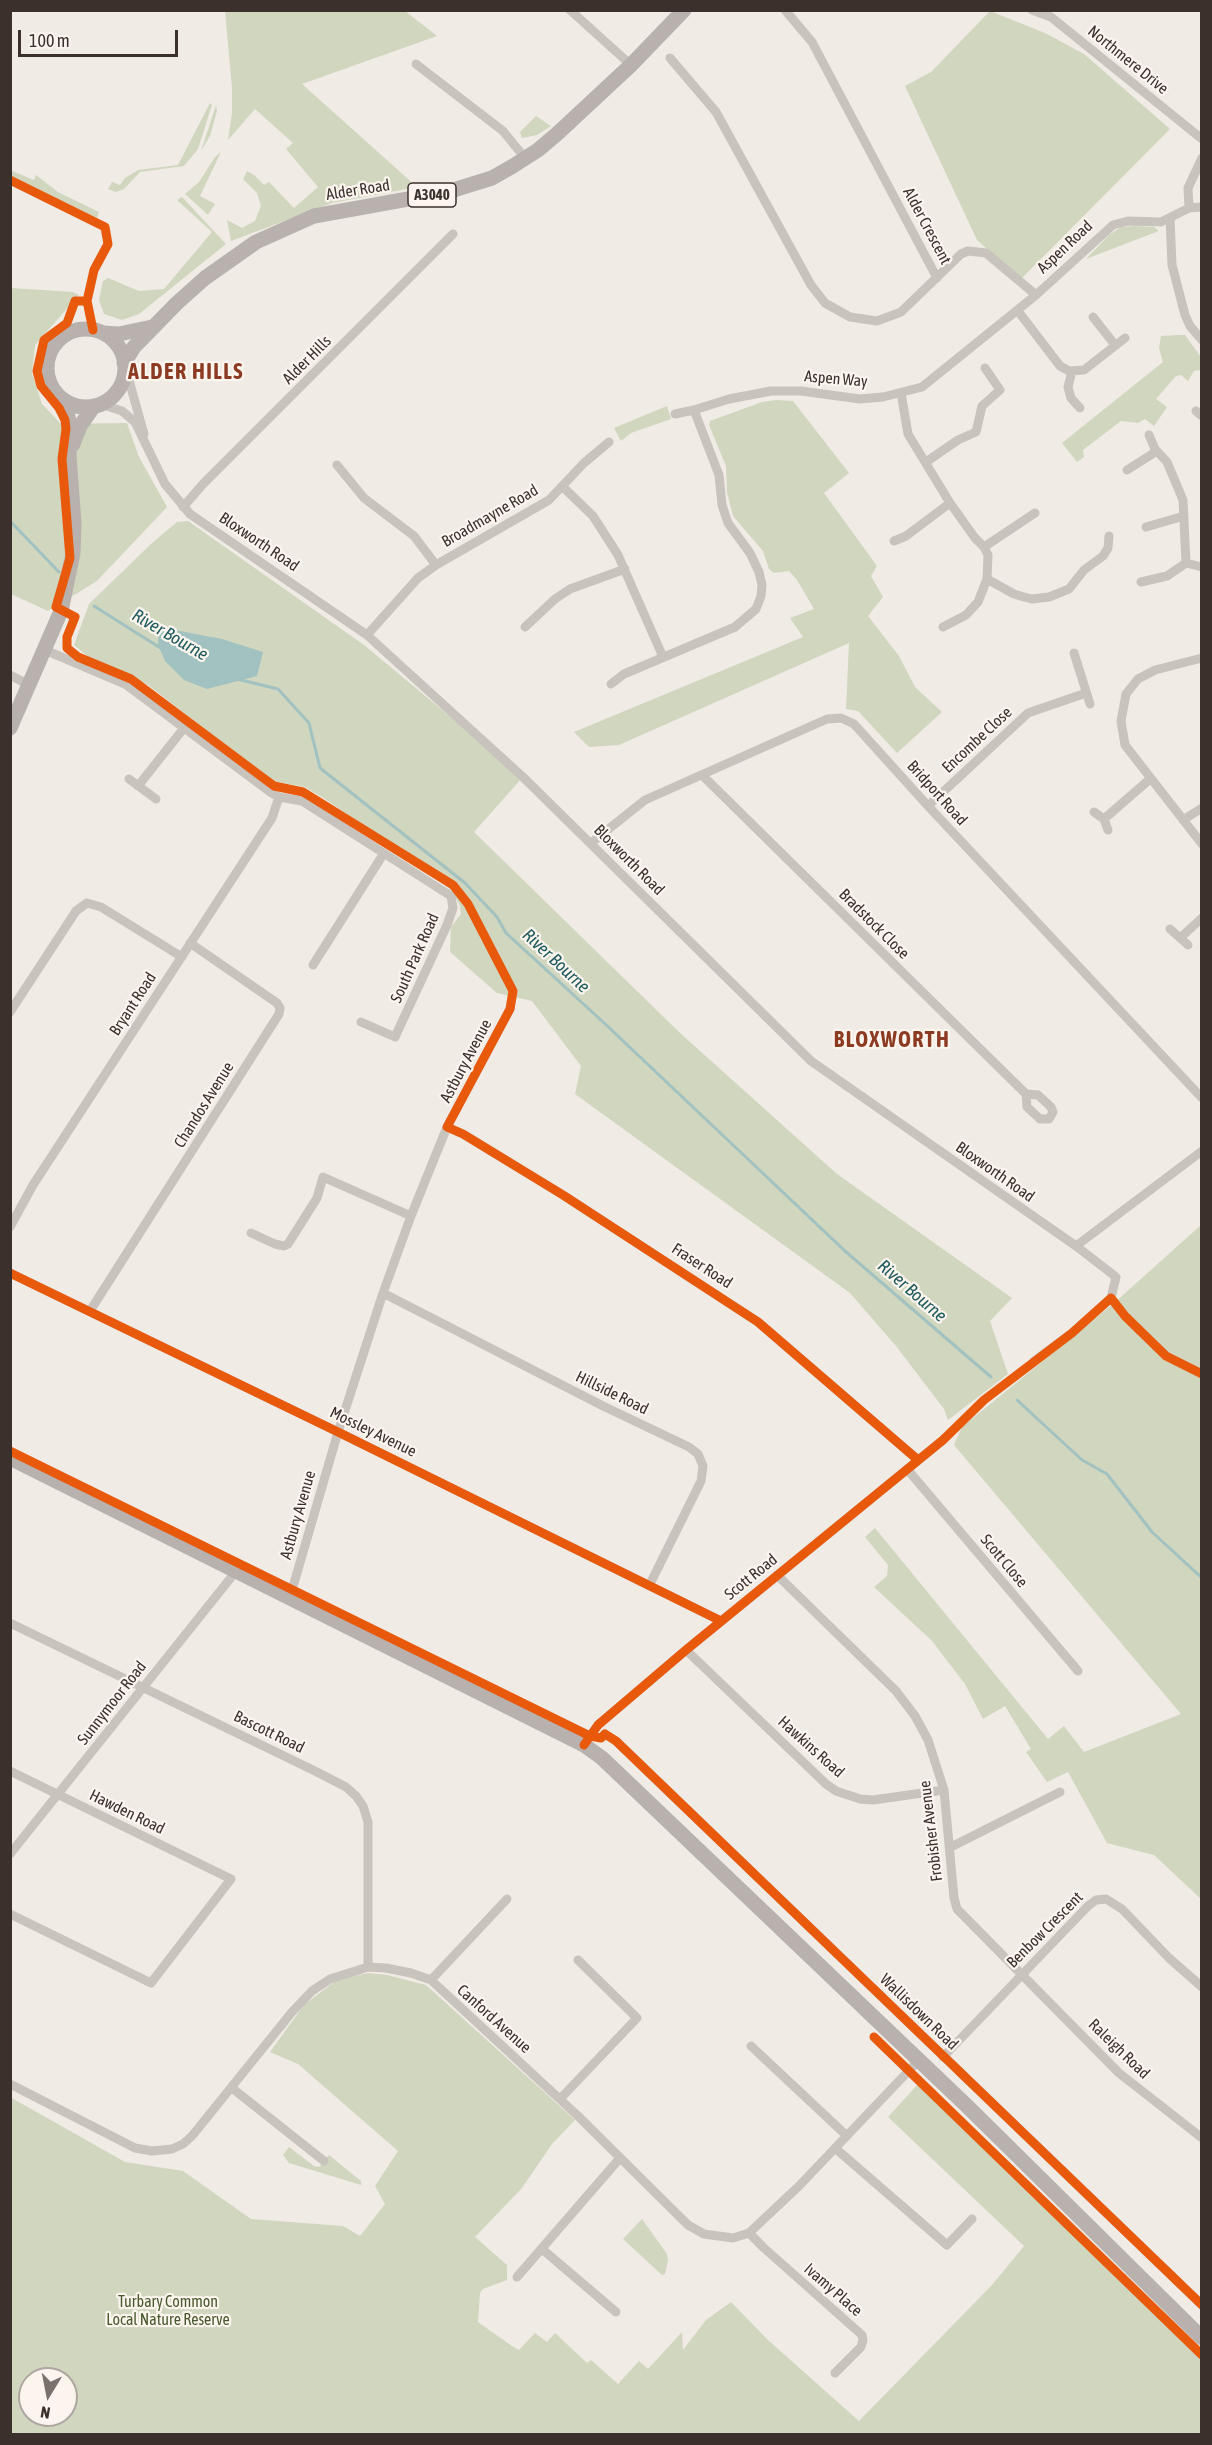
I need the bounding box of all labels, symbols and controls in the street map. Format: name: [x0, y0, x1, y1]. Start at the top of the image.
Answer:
scale bar: [21, 18, 182, 56]
street label: Northmere Drive: [1084, 22, 1172, 98]
text: 100 m: [29, 30, 70, 51]
street label: Alder Road: [325, 175, 391, 205]
road number: A3040: [408, 183, 456, 207]
street label: Alder Crescent: [899, 184, 955, 268]
street label: Aspen Road: [1033, 217, 1097, 277]
street label: Alder Hills: [279, 332, 335, 388]
district label: ALDER HILLS: [128, 359, 244, 385]
street label: Aspen Way: [804, 367, 868, 391]
street label: Broadmayne Road: [438, 481, 542, 551]
street label: Bloxworth Road: [215, 508, 303, 576]
water label: River Bourne: [128, 605, 212, 665]
street label: Encombe Close: [938, 703, 1016, 777]
street label: Bridport Road: [903, 757, 971, 829]
street label: Bloxworth Road: [590, 821, 668, 899]
street label: Bradstock Close: [835, 885, 913, 963]
street label: South Park Road: [387, 910, 443, 1006]
water label: River Bourne: [518, 924, 594, 998]
street label: Bryant Road: [106, 969, 160, 1039]
street label: Astbury Avenue: [436, 1016, 496, 1106]
district label: BLOXWORTH: [834, 1027, 950, 1053]
street label: Chandos Avenue: [170, 1059, 238, 1151]
street label: Bloxworth Road: [952, 1138, 1038, 1206]
street label: Fraser Road: [668, 1239, 736, 1293]
water label: River Bourne: [873, 1255, 951, 1327]
street label: Hillside Road: [573, 1367, 651, 1419]
street label: Mossley Avenue: [327, 1403, 419, 1461]
street label: Astbury Avenue: [276, 1469, 320, 1561]
street label: Scott Close: [976, 1531, 1032, 1591]
street label: Scott Road: [721, 1550, 781, 1604]
street label: Sunnymoor Road: [73, 1657, 151, 1749]
street label: Bascott Road: [231, 1707, 307, 1757]
street label: Hawkins Road: [774, 1712, 848, 1782]
street label: Frobisher Avenue: [915, 1779, 947, 1883]
street label: Hawden Road: [86, 1786, 168, 1838]
street label: Benbow Crescent: [1003, 1888, 1087, 1972]
street label: Wallisdown Road: [876, 1970, 962, 2054]
street label: Canford Avenue: [453, 1981, 535, 2057]
street label: Raleigh Road: [1084, 2015, 1154, 2083]
street label: Ivamy Place: [800, 2259, 866, 2321]
park label: Turbary Common Local Nature Reserve: [106, 2292, 230, 2330]
north arrow: [18, 2367, 78, 2427]
text: N: [39, 2403, 51, 2422]

